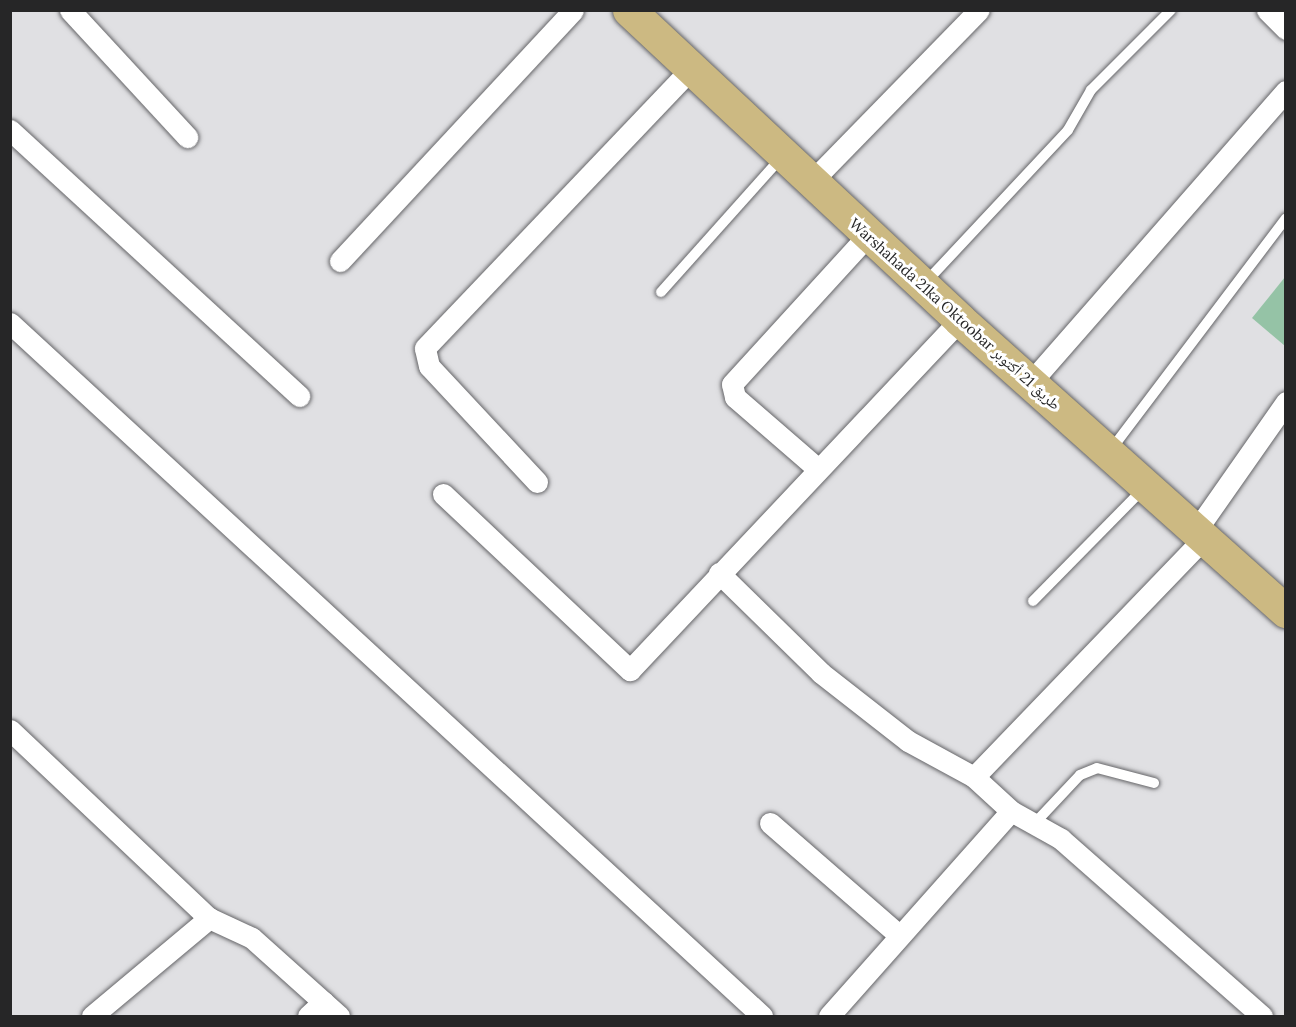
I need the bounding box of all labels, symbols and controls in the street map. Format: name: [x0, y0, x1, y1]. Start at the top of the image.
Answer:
street label: Warshahada 21ka Oktoobar طريق 21 أكتوبر: [846, 214, 1064, 414]

